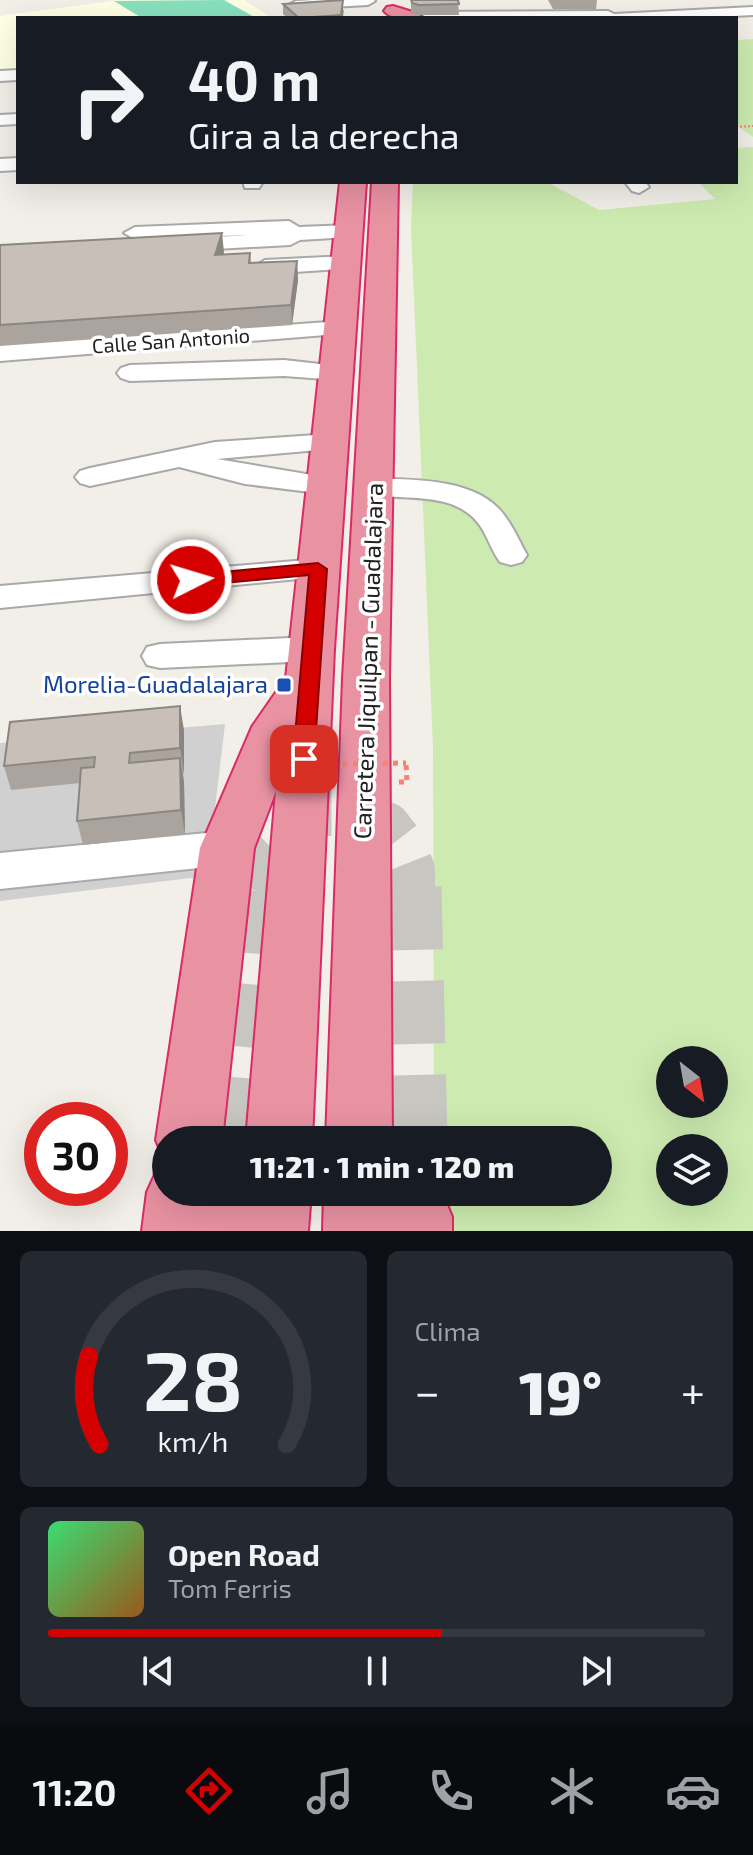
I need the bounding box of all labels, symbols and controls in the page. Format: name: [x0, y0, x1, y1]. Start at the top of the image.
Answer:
text: 40 m: [188, 45, 320, 112]
icon: right: [56, 48, 160, 152]
text: Gira a la derecha: [188, 113, 460, 156]
street label: Calle San Antonio: [91, 323, 251, 357]
street label: Carretera Jiquilpan - Guadalajara: [347, 482, 388, 840]
position arrow: [149, 538, 233, 622]
place label: Morelia-Guadalajara: [43, 669, 268, 698]
marker: Morelia-Guadalajara: [275, 676, 293, 694]
pin: [270, 725, 338, 793]
icon: arrive: [282, 737, 326, 781]
north arrow: [656, 1046, 728, 1118]
map controls: [656, 1046, 728, 1206]
speed limit sign: 30: [24, 1102, 128, 1206]
button: layers: [656, 1134, 728, 1206]
text: 11:21 · 1 min · 120 m: [250, 1148, 514, 1184]
text: Clima: [415, 1315, 481, 1346]
text: 28: [143, 1328, 243, 1428]
text: 19°: [519, 1355, 602, 1427]
text: −: [415, 1364, 440, 1417]
text: +: [681, 1364, 705, 1417]
text: km/h: [158, 1423, 229, 1458]
text: Open Road: [168, 1536, 320, 1572]
text: Tom Ferris: [168, 1572, 292, 1603]
icon: previous: [136, 1649, 180, 1693]
icon: pause: [355, 1649, 399, 1693]
icon: next: [574, 1649, 618, 1693]
icon: directions: [181, 1763, 237, 1819]
icon: music: [302, 1763, 358, 1819]
icon: phone: [423, 1763, 479, 1819]
icon: climate: [544, 1763, 600, 1819]
icon: car: [665, 1763, 721, 1819]
text: 11:20: [32, 1770, 116, 1813]

